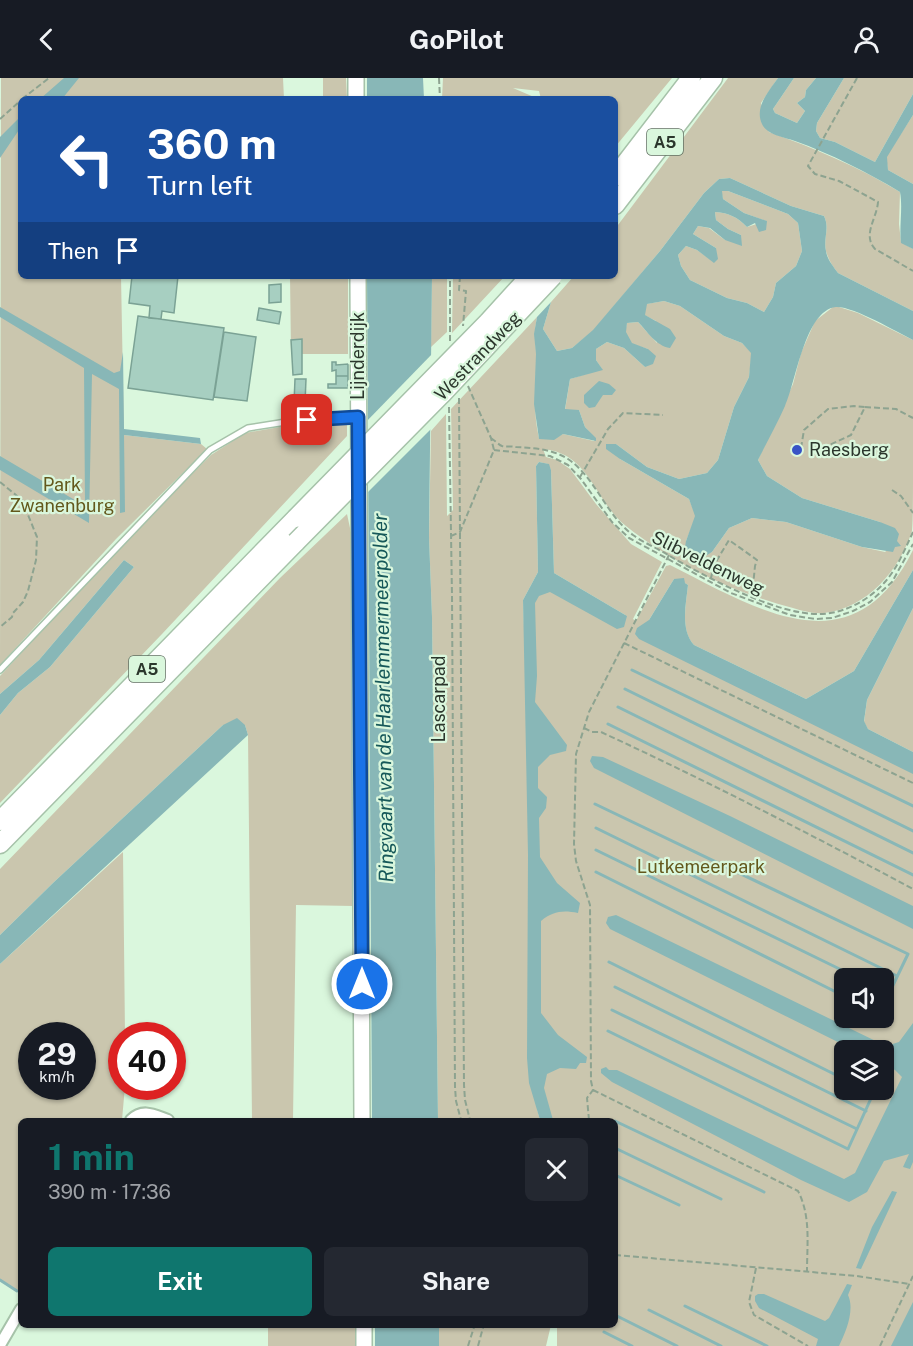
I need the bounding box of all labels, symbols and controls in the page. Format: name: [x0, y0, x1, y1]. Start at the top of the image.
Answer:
icon: back: [30, 23, 63, 56]
text: GoPilot: [409, 23, 504, 55]
icon: person: [850, 23, 883, 56]
text: 360 m: [147, 119, 277, 168]
icon: left: [48, 120, 126, 198]
road number: A5: [647, 129, 683, 155]
text: Turn left: [147, 169, 253, 201]
icon: arrive: [111, 234, 144, 267]
text: Then: [48, 238, 99, 264]
street label: Westrandweg: [430, 307, 525, 404]
street label: Lijnderdijk: [347, 312, 368, 400]
pin: [281, 394, 332, 445]
icon: arrive: [290, 403, 323, 436]
place label: Raesberg: [809, 439, 889, 460]
marker: Raesberg: [790, 443, 804, 457]
park label: Park Zwanenburg: [9, 474, 115, 516]
water label: Ringvaart van de Haarlemmermeerpolder: [368, 513, 398, 883]
street label: Slibveldenweg: [648, 526, 768, 599]
street label: Lascarpad: [428, 655, 449, 743]
road number: A5: [129, 656, 165, 682]
park label: Lutkemeerpark: [637, 856, 765, 877]
position arrow: [330, 952, 394, 1016]
map controls: [834, 968, 894, 1100]
button: sound: [834, 968, 894, 1028]
speed limit sign: 40: [108, 1022, 186, 1100]
text: 29: [38, 1036, 76, 1072]
button: layers: [834, 1040, 894, 1100]
text: km/h: [39, 1068, 75, 1085]
text: 1 min: [48, 1136, 135, 1178]
button: close: [525, 1138, 588, 1201]
text: 390 m · 17:36: [48, 1180, 171, 1204]
button: Exit: [48, 1247, 312, 1316]
button: Share: [324, 1247, 588, 1316]

